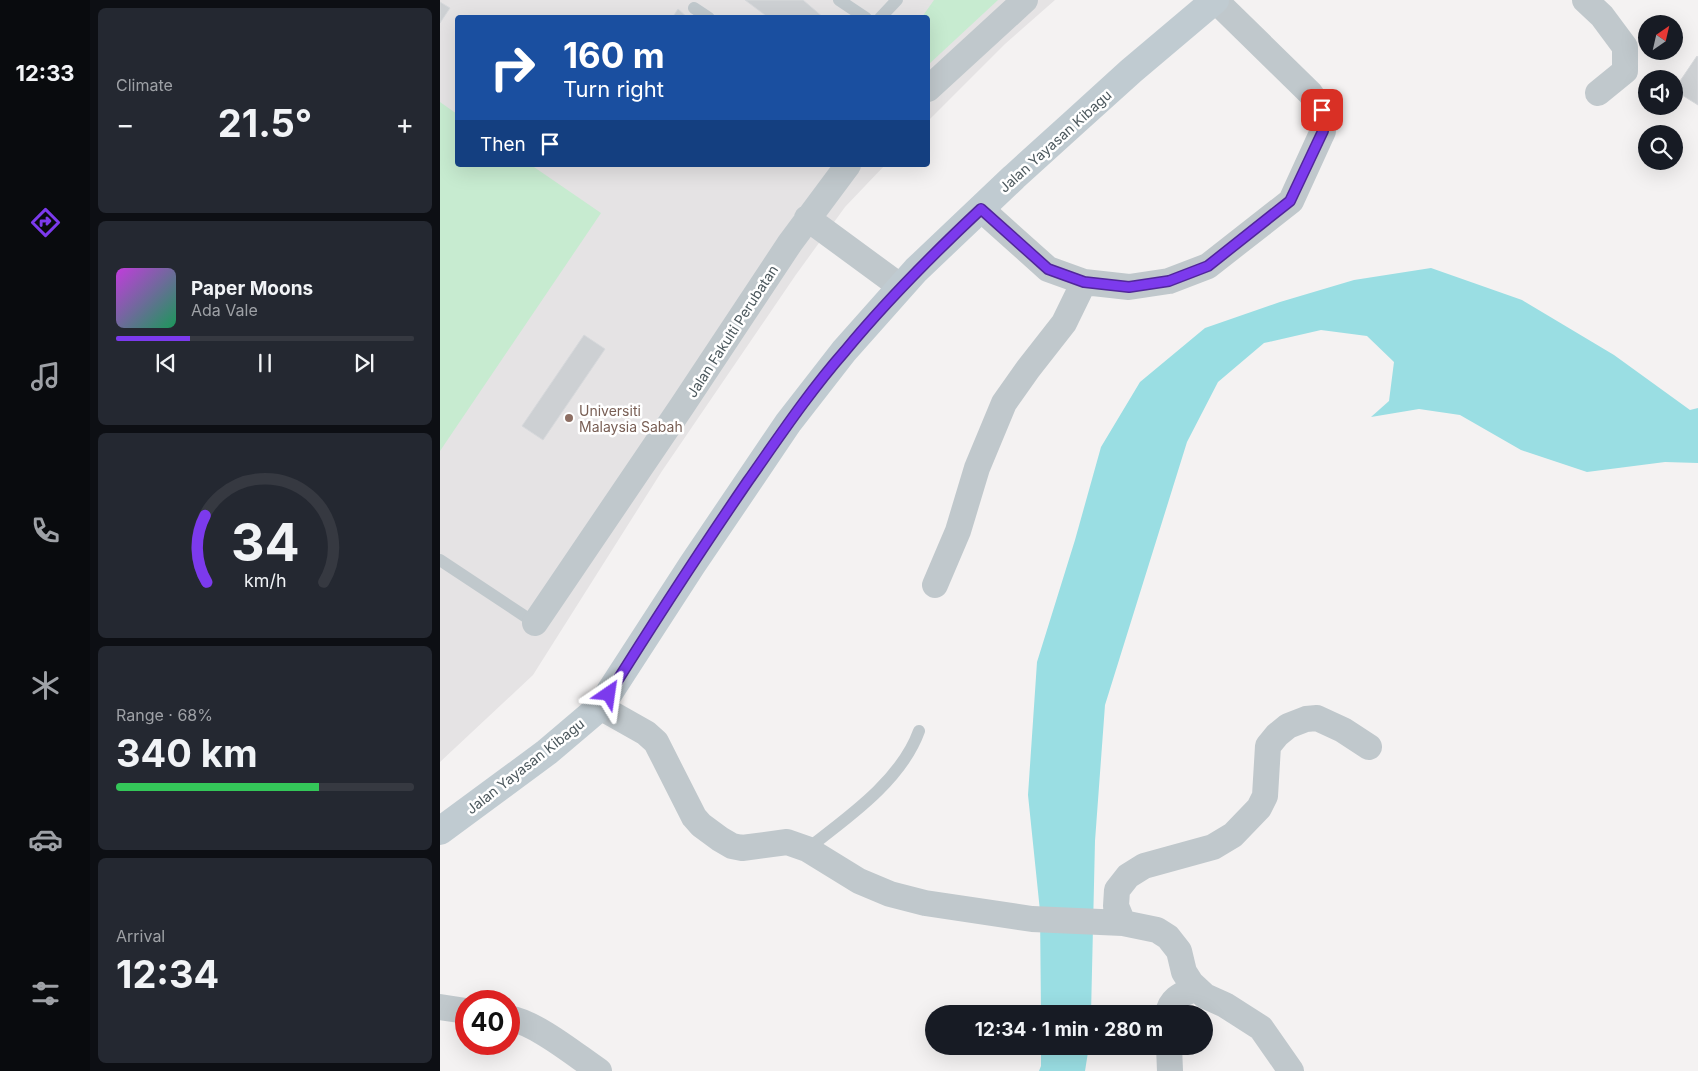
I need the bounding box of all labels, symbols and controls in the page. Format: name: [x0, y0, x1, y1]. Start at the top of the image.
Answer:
north arrow: [1638, 15, 1682, 60]
map controls: [1638, 15, 1683, 170]
text: 160 m: [563, 34, 665, 76]
icon: right: [480, 35, 545, 100]
text: 12:33: [15, 60, 75, 86]
button: sound: [1638, 70, 1683, 115]
text: Climate: [116, 75, 173, 95]
text: Turn right: [563, 76, 664, 102]
street label: Jalan Yayasan Kibagu: [995, 86, 1115, 196]
pin: [1301, 89, 1343, 131]
icon: arrive: [1308, 96, 1336, 124]
text: 21.5°: [218, 100, 312, 146]
text: −: [116, 107, 135, 141]
text: +: [395, 107, 414, 141]
button: search: [1638, 125, 1683, 170]
icon: arrive: [536, 130, 564, 158]
text: Then: [480, 133, 526, 156]
icon: directions: [28, 205, 63, 240]
street label: Jalan Fakulti Perubatan: [683, 262, 781, 400]
text: Paper Moons: [191, 277, 313, 300]
text: Ada Vale: [191, 300, 258, 320]
icon: previous: [152, 349, 180, 377]
icon: pause: [251, 349, 279, 377]
icon: next: [350, 349, 378, 377]
icon: music: [28, 359, 63, 394]
place label: Universiti Malaysia Sabah: [579, 402, 683, 435]
marker: Universiti Malaysia Sabah: [563, 412, 575, 424]
text: 34: [231, 511, 299, 574]
icon: phone: [28, 513, 63, 548]
text: km/h: [244, 570, 286, 591]
position arrow: [582, 667, 634, 719]
icon: climate: [28, 668, 63, 703]
text: Range · 68%: [116, 705, 213, 725]
street label: Jalan Yayasan Kibagu: [463, 715, 587, 817]
text: 340 km: [116, 730, 258, 776]
icon: car: [28, 822, 63, 857]
text: Arrival: [116, 926, 165, 946]
text: 12:34: [116, 951, 219, 997]
icon: filters: [28, 976, 63, 1011]
speed limit sign: 40: [455, 990, 520, 1055]
text: 12:34 · 1 min · 280 m: [975, 1018, 1163, 1041]

